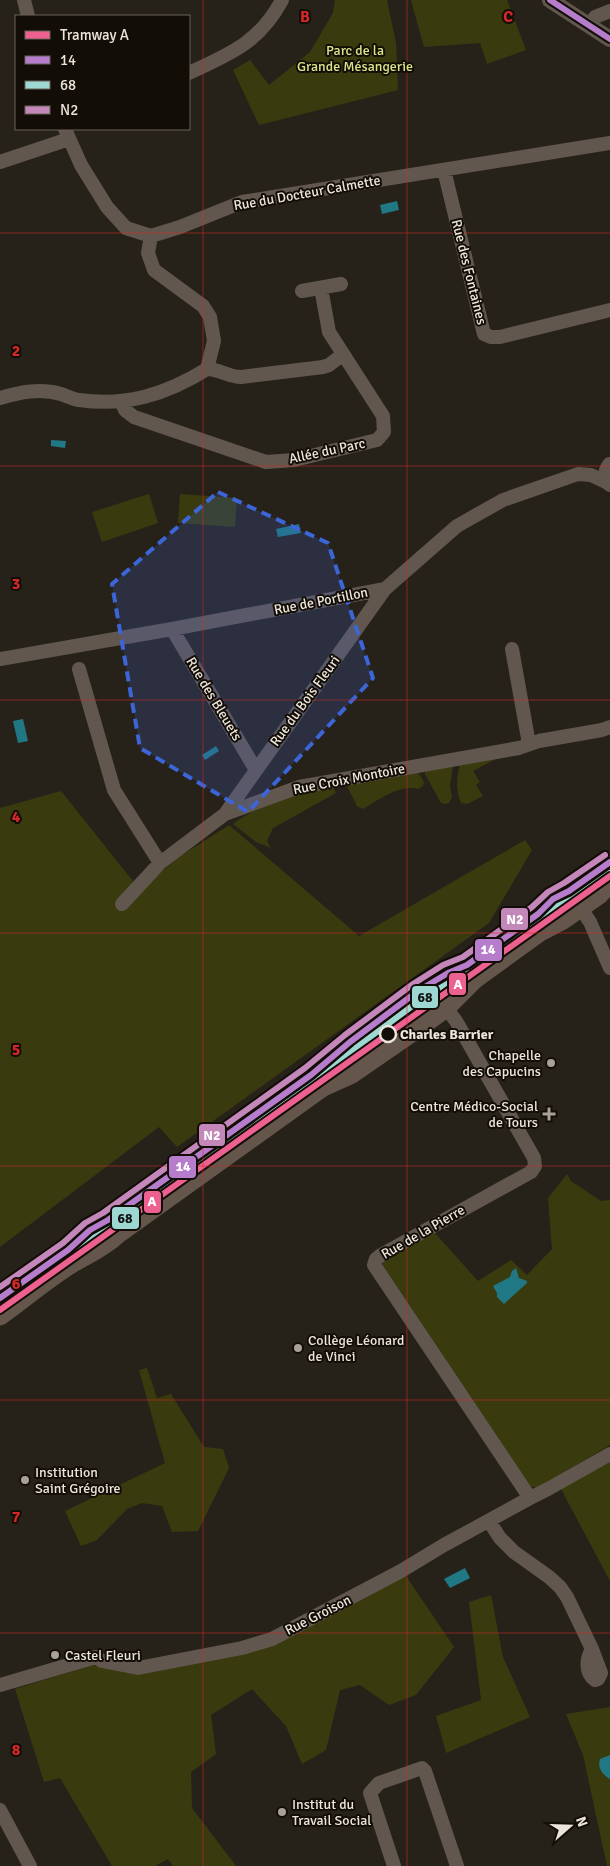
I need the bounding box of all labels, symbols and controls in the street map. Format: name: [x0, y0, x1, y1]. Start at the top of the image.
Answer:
text: B: [300, 7, 310, 27]
text: C: [503, 7, 513, 27]
legend: [15, 15, 190, 130]
text: Tramway A: [60, 26, 129, 44]
park label: Parc de la Grande Mésangerie: [297, 42, 413, 75]
text: 14: [60, 51, 76, 69]
text: 68: [60, 76, 76, 94]
text: N2: [60, 101, 78, 119]
street label: Rue du Docteur Calmette: [232, 172, 382, 214]
street label: Rue des Fontaines: [448, 218, 490, 326]
text: 2: [12, 341, 20, 361]
street label: Allée du Parc: [287, 435, 367, 467]
text: 3: [12, 574, 20, 594]
street label: Rue de Portillon: [273, 584, 369, 618]
street label: Rue du Bois Fleuri: [266, 652, 344, 750]
street label: Rue des Bleuets: [182, 654, 246, 744]
street label: Rue Croix Montoire: [292, 760, 406, 798]
text: 4: [12, 807, 21, 827]
line badge: N2: [500, 907, 529, 931]
text: N2: [506, 911, 524, 928]
line badge: 14: [474, 938, 503, 962]
text: 14: [480, 941, 496, 958]
line badge: A: [448, 972, 467, 996]
text: A: [454, 976, 463, 993]
line badge: 68: [411, 985, 439, 1009]
text: 68: [417, 989, 433, 1006]
marker: Charles Barrier: [379, 1025, 397, 1043]
place label: Charles Barrier: [400, 1026, 494, 1043]
text: 5: [12, 1040, 20, 1060]
place label: Chapelle des Capucins: [463, 1047, 541, 1080]
marker: Chapelle des Capucins: [545, 1057, 557, 1069]
place label: Centre Médico-Social de Tours: [410, 1098, 538, 1131]
marker: Centre Médico-Social de Tours: [542, 1107, 556, 1121]
line badge: N2: [198, 1123, 226, 1147]
text: N2: [203, 1127, 221, 1144]
line badge: 14: [168, 1155, 197, 1179]
text: 14: [175, 1158, 191, 1175]
line badge: A: [143, 1190, 162, 1214]
text: A: [148, 1193, 157, 1210]
street label: Rue de la Pierre: [378, 1201, 468, 1263]
line badge: 68: [111, 1206, 140, 1230]
text: 68: [117, 1210, 133, 1227]
text: 6: [12, 1274, 21, 1294]
place label: Collège Léonard de Vinci: [308, 1332, 404, 1365]
marker: Collège Léonard de Vinci: [292, 1342, 304, 1354]
place label: Institution Saint Grégoire: [35, 1464, 121, 1497]
marker: Institution Saint Grégoire: [19, 1474, 31, 1486]
text: 7: [12, 1507, 21, 1527]
street label: Rue Groison: [282, 1591, 354, 1639]
place label: Castel Fleuri: [65, 1647, 141, 1664]
marker: Castel Fleuri: [49, 1649, 61, 1661]
text: 8: [12, 1740, 21, 1760]
place label: Institut du Travail Social: [292, 1796, 371, 1829]
north arrow: [545, 1801, 595, 1851]
marker: Institut du Travail Social: [276, 1806, 288, 1818]
text: N: [572, 1814, 591, 1829]

